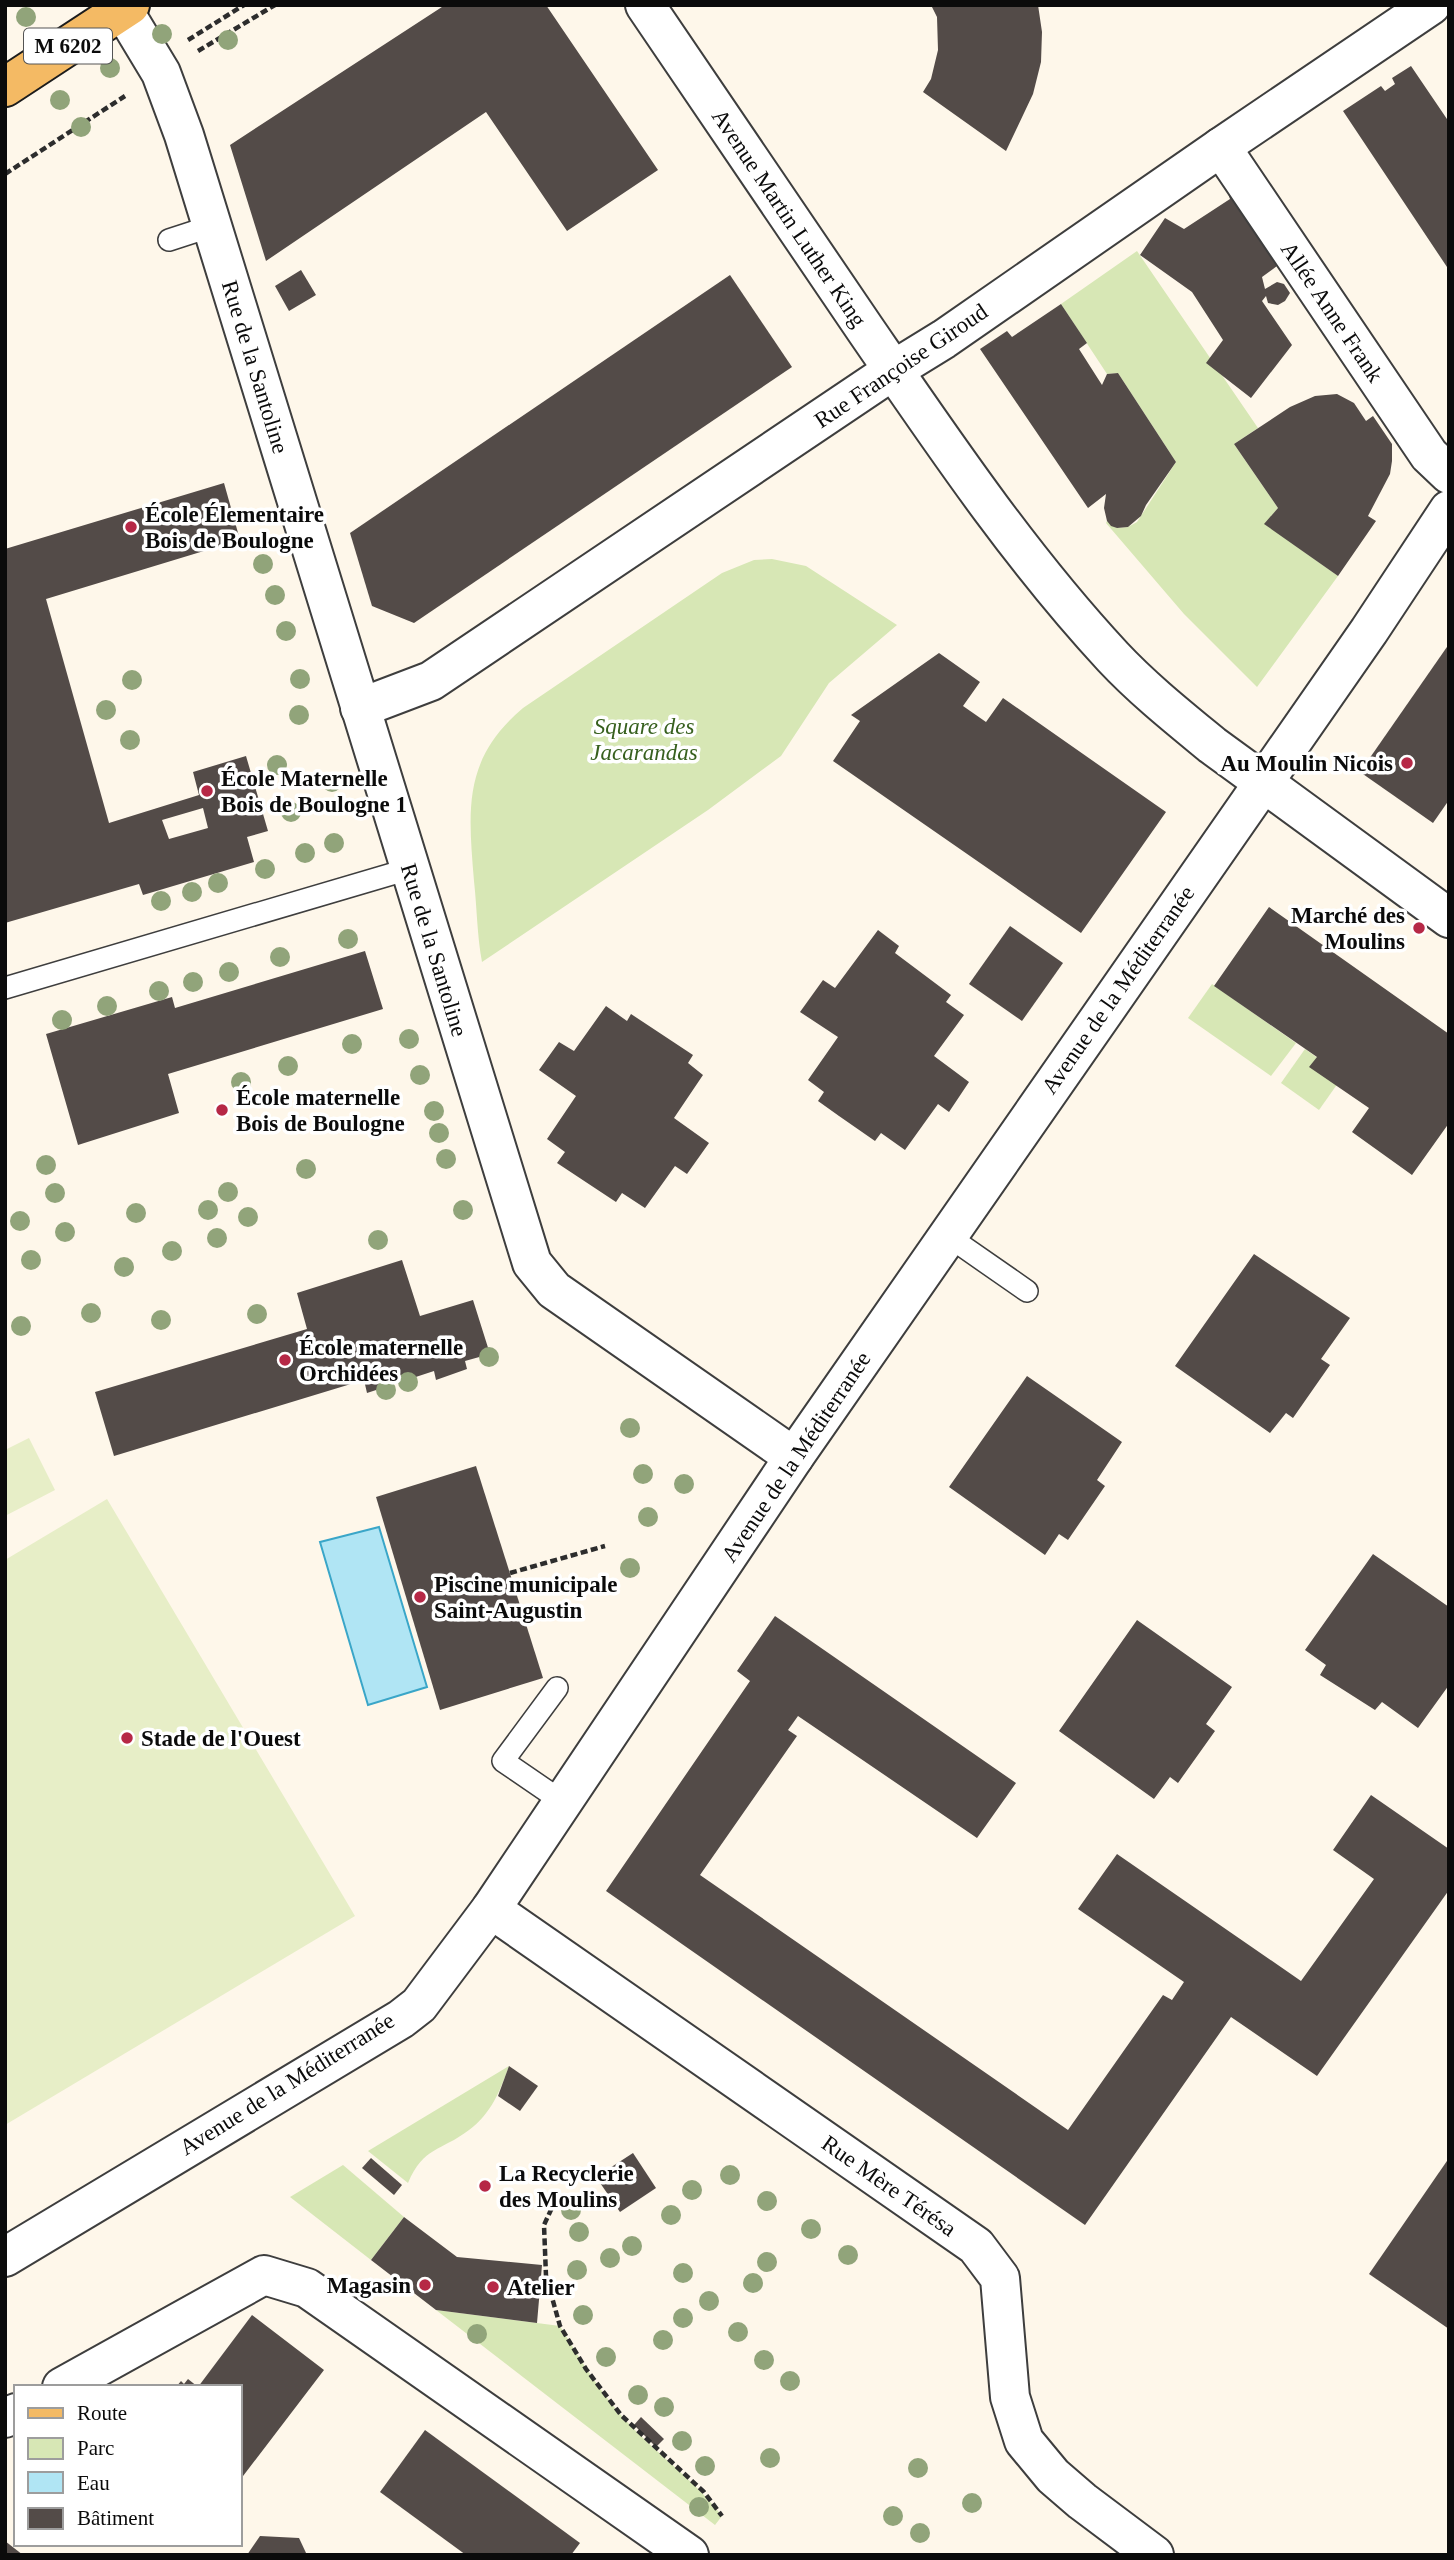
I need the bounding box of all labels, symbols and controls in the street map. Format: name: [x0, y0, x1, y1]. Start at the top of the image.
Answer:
road number: M 6202: [24, 28, 112, 64]
street label: Avenue Martin Luther King: [707, 104, 871, 332]
street label: Allée Anne Frank: [1276, 237, 1388, 387]
street label: Rue de la Santoline: [217, 278, 293, 456]
street label: Rue Françoise Giroud: [810, 299, 993, 433]
place label: École Élementaire Bois de Boulogne: [145, 502, 324, 553]
marker: École Élementaire Bois de Boulogne: [123, 519, 139, 535]
park label: Square des Jacarandas: [590, 714, 698, 765]
place label: Au Moulin Nicois: [1220, 751, 1393, 776]
marker: Au Moulin Nicois: [1399, 755, 1415, 771]
place label: École Maternelle Bois de Boulogne 1: [221, 766, 407, 817]
marker: École Maternelle Bois de Boulogne 1: [199, 783, 215, 799]
street label: Rue de la Santoline: [396, 861, 472, 1039]
street label: Avenue de la Méditerranée: [1037, 881, 1199, 1099]
place label: Marché des Moulins: [1291, 903, 1405, 954]
marker: Marché des Moulins: [1411, 920, 1427, 936]
place label: École maternelle Bois de Boulogne: [236, 1085, 405, 1136]
marker: École maternelle Bois de Boulogne: [214, 1102, 230, 1118]
place label: École maternelle Orchidées: [299, 1335, 463, 1386]
street label: Avenue de la Méditerranée: [716, 1347, 876, 1567]
marker: École maternelle Orchidées: [277, 1352, 293, 1368]
place label: Piscine municipale Saint-Augustin: [434, 1572, 617, 1623]
marker: Piscine municipale Saint-Augustin: [412, 1589, 428, 1605]
place label: Stade de l'Ouest: [141, 1726, 301, 1751]
marker: Stade de l'Ouest: [119, 1730, 135, 1746]
street label: Avenue de la Méditerranée: [175, 2008, 399, 2160]
street label: Rue Mère Térésa: [817, 2130, 961, 2242]
place label: La Recyclerie des Moulins: [499, 2161, 634, 2212]
marker: La Recyclerie des Moulins: [477, 2178, 493, 2194]
place label: Magasin: [327, 2273, 411, 2298]
place label: Atelier: [507, 2275, 575, 2300]
marker: Magasin: [417, 2277, 433, 2293]
marker: Atelier: [485, 2279, 501, 2295]
legend: [14, 2385, 242, 2546]
text: Route: [77, 2401, 127, 2425]
text: Parc: [77, 2436, 114, 2460]
text: Eau: [77, 2471, 110, 2495]
text: Bâtiment: [77, 2506, 154, 2530]

